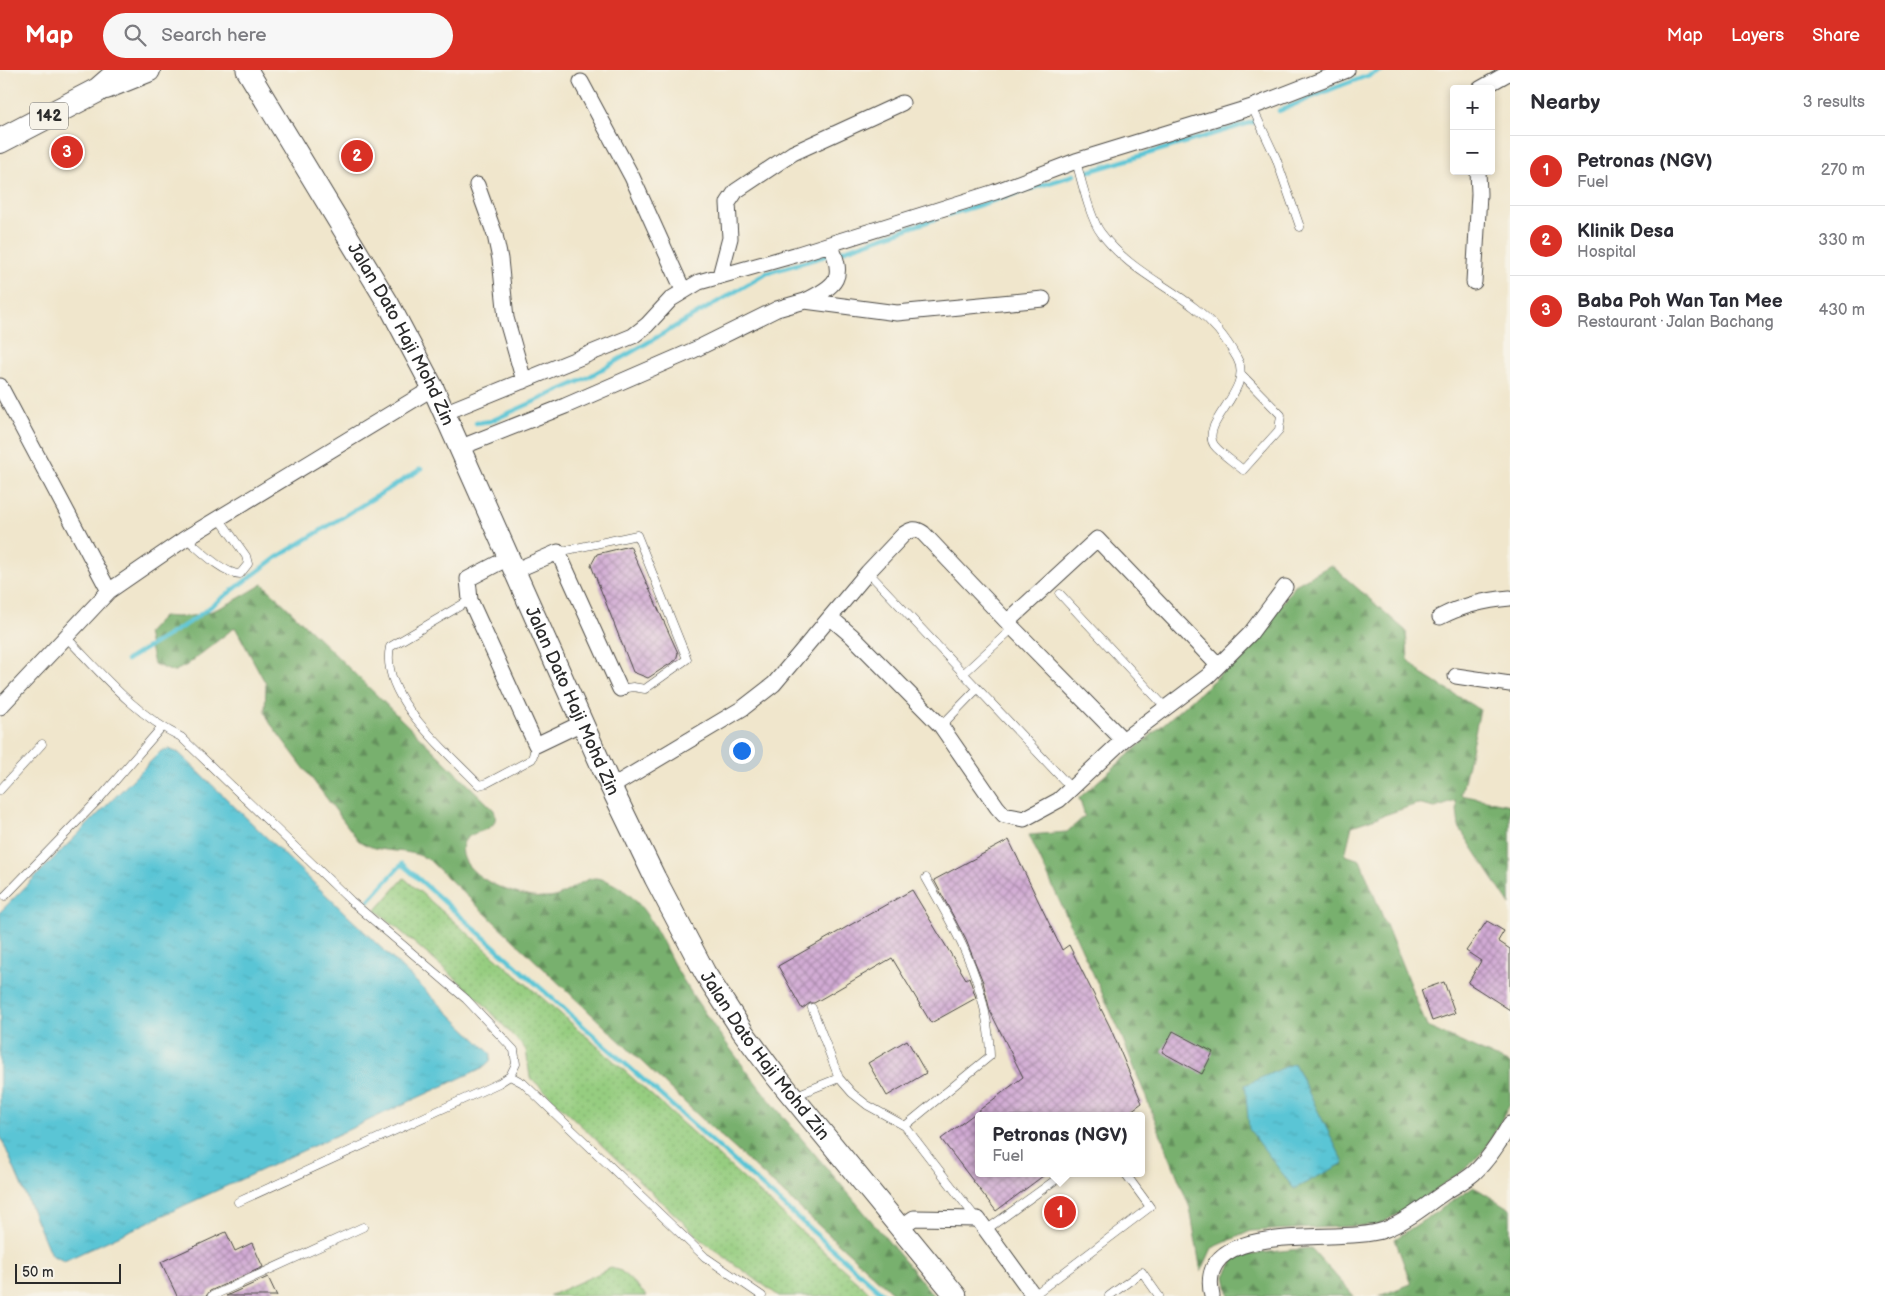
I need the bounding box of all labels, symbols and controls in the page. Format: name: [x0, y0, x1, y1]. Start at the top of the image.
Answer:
search box: [103, 13, 453, 58]
text: Map: [25, 21, 73, 50]
icon: search: [121, 21, 149, 49]
text: Search here: [161, 24, 267, 47]
text: Map: [1667, 25, 1703, 46]
text: Layers: [1731, 25, 1784, 46]
text: Share: [1812, 25, 1860, 46]
map controls: [1450, 85, 1495, 175]
button: +: [1450, 85, 1495, 130]
text: Nearby: [1530, 90, 1600, 115]
text: 3 results: [1803, 93, 1865, 112]
road number: 142: [30, 102, 68, 129]
button: −: [1450, 130, 1495, 175]
pin: 3: [51, 133, 83, 171]
pin: 2: [341, 137, 373, 175]
text: Petronas (NGV): [1577, 150, 1713, 173]
text: 1: [1543, 161, 1549, 180]
text: 270 m: [1821, 161, 1865, 180]
text: Fuel: [1577, 173, 1608, 192]
text: Klinik Desa: [1577, 220, 1674, 243]
text: 2: [1541, 231, 1551, 250]
text: 330 m: [1818, 231, 1865, 250]
street label: Jalan Dato Haji Mohd Zin: [343, 239, 459, 429]
text: Hospital: [1577, 243, 1636, 262]
text: Baba Poh Wan Tan Mee: [1577, 290, 1783, 313]
text: 3: [1541, 301, 1551, 320]
text: 430 m: [1818, 301, 1865, 320]
text: Restaurant · Jalan Bachang: [1577, 313, 1774, 332]
street label: Jalan Dato Haji Mohd Zin: [521, 603, 624, 799]
your location: [729, 738, 755, 764]
street label: Jalan Dato Haji Mohd Zin: [696, 967, 834, 1144]
popup: [975, 1112, 1145, 1177]
text: Petronas (NGV): [992, 1124, 1128, 1147]
text: Fuel: [992, 1147, 1024, 1166]
pin: 1: [1044, 1193, 1076, 1231]
scale bar: [15, 1261, 121, 1284]
text: 50 m: [22, 1264, 54, 1281]

